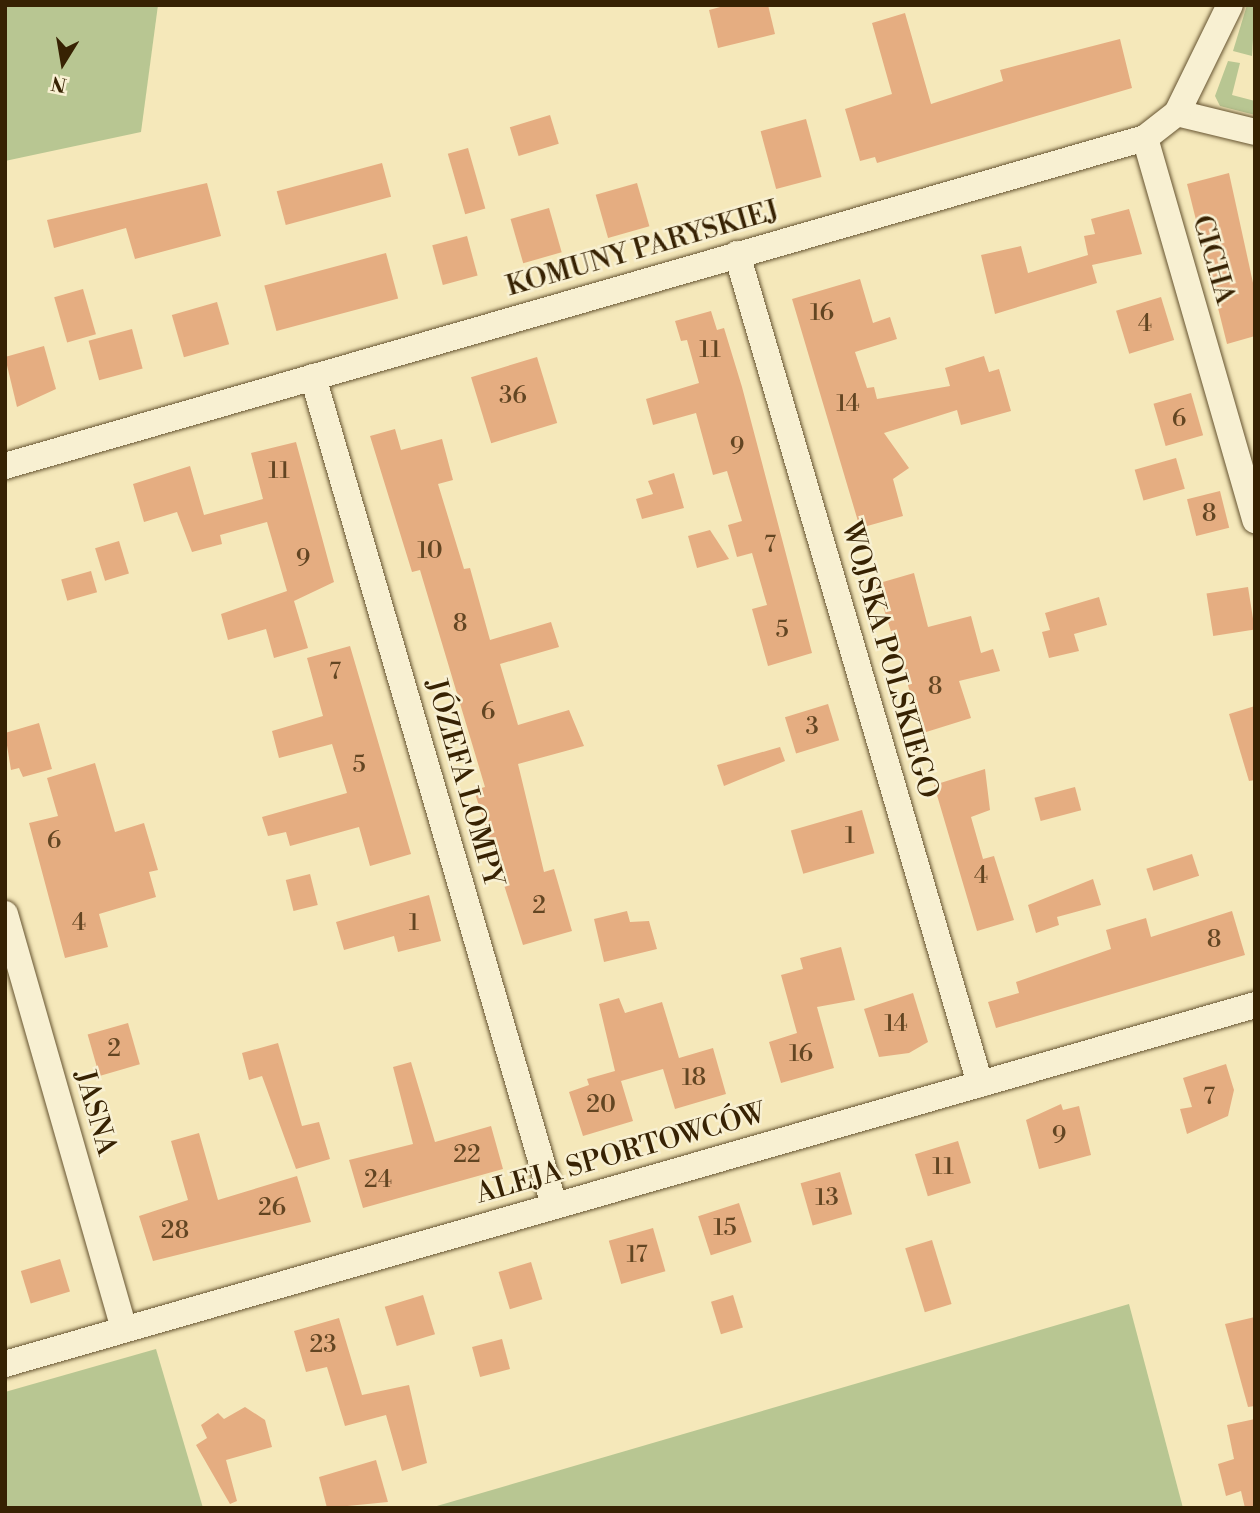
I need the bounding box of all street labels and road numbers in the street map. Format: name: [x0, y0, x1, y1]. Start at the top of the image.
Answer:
street label: KOMUNY PARYSKIEJ: [502, 194, 784, 304]
street label: CICHA: [1184, 212, 1242, 308]
street label: WOJSKA POLSKIEGO: [833, 518, 945, 802]
street label: JÓZEFA LOMPY: [418, 675, 510, 891]
street label: JASNA: [67, 1067, 123, 1159]
street label: ALEJA SPORTOWCÓW: [472, 1097, 770, 1211]

